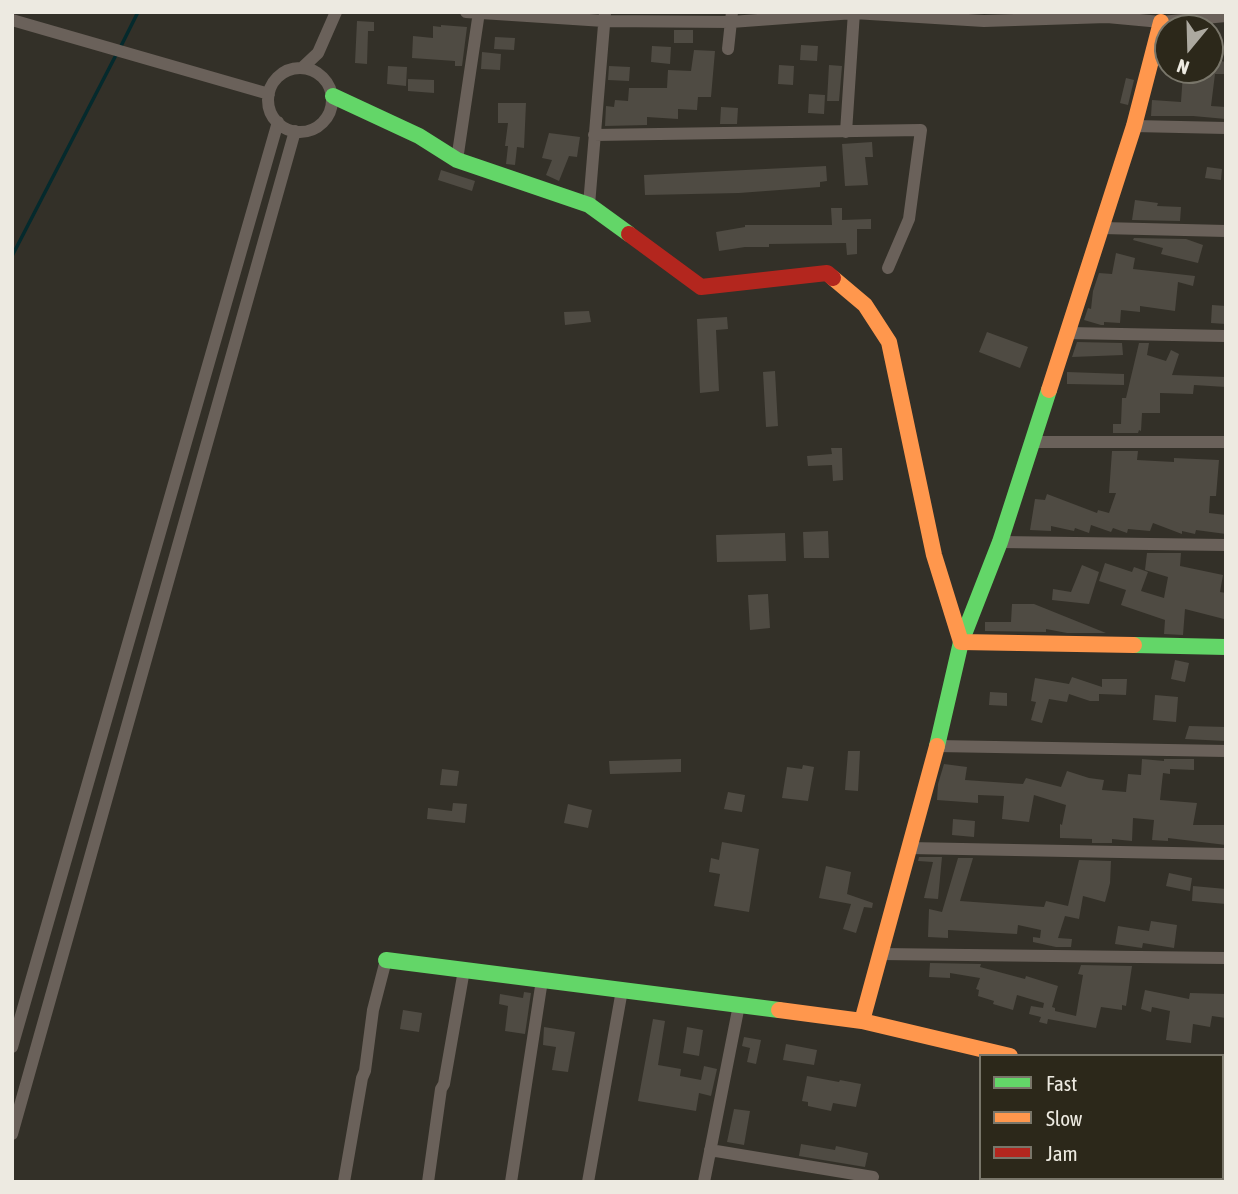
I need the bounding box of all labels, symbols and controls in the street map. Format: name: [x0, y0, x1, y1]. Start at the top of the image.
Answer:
north arrow: [1154, 14, 1224, 84]
text: N: [1174, 55, 1192, 79]
legend: [979, 1054, 1224, 1180]
text: Fast: [1046, 1071, 1077, 1095]
text: Slow: [1046, 1106, 1082, 1130]
text: Jam: [1046, 1141, 1078, 1165]

